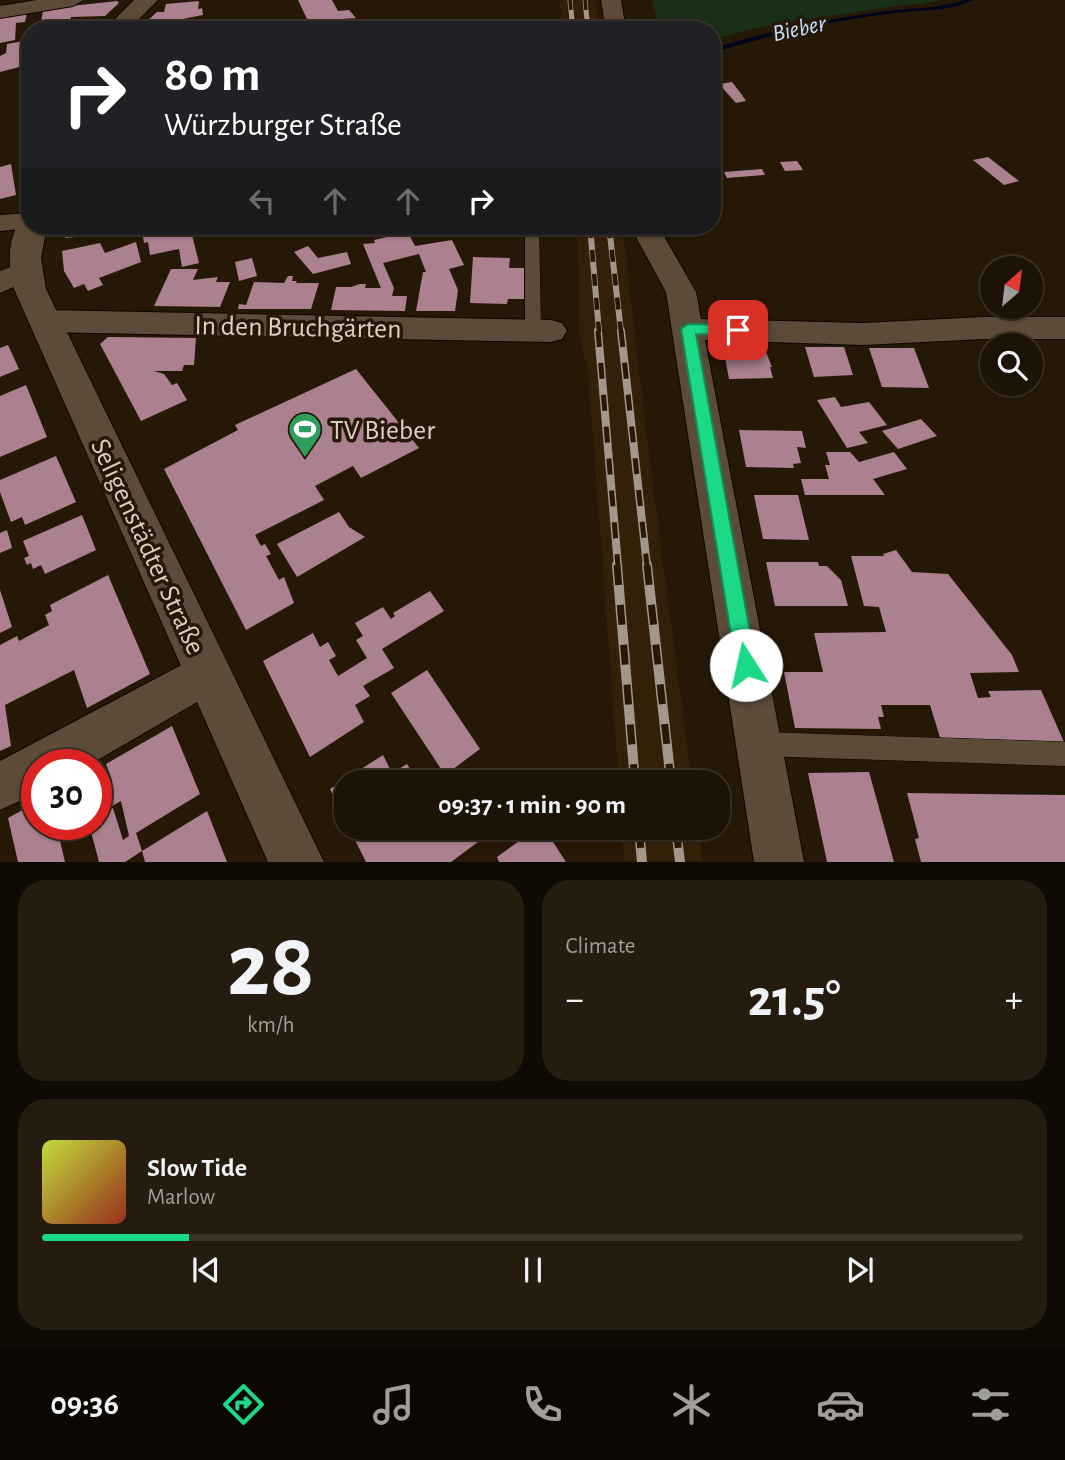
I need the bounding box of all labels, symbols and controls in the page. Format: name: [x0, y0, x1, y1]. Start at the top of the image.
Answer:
water label: Bieber: [770, 11, 829, 46]
icon: right: [49, 49, 140, 140]
text: 80 m: [164, 51, 261, 100]
text: Würzburger Straße: [164, 109, 402, 141]
icon: left: [243, 182, 281, 220]
icon: ahead: [316, 182, 354, 220]
icon: ahead: [389, 182, 427, 220]
icon: right: [462, 182, 500, 220]
north arrow: [980, 256, 1043, 318]
map controls: [980, 256, 1043, 396]
pin: [708, 300, 768, 360]
icon: arrive: [719, 311, 757, 349]
street label: In den Bruchgärten: [194, 312, 402, 344]
button: search: [980, 333, 1043, 396]
sports icon: TV Bieber: [286, 410, 324, 459]
place label: TV Bieber: [330, 417, 435, 445]
street label: Seligenstädter Straße: [85, 435, 209, 659]
position arrow: [709, 628, 783, 702]
speed limit sign: 30: [21, 749, 112, 840]
text: 09:37 · 1 min · 90 m: [438, 792, 626, 818]
text: 28: [227, 921, 315, 1012]
text: Climate: [566, 935, 635, 958]
text: 21.5°: [748, 973, 841, 1025]
text: −: [566, 981, 584, 1019]
text: +: [1005, 981, 1023, 1019]
text: km/h: [247, 1014, 294, 1037]
text: Slow Tide: [147, 1155, 247, 1181]
text: Marlow: [147, 1186, 215, 1209]
icon: previous: [187, 1251, 225, 1289]
icon: pause: [514, 1251, 552, 1289]
icon: next: [841, 1251, 879, 1289]
icon: directions: [219, 1380, 268, 1429]
icon: music: [369, 1380, 418, 1429]
icon: phone: [518, 1380, 567, 1429]
icon: climate: [667, 1380, 716, 1429]
icon: car: [816, 1380, 865, 1429]
icon: filters: [966, 1380, 1015, 1429]
text: 09:36: [50, 1388, 119, 1420]

